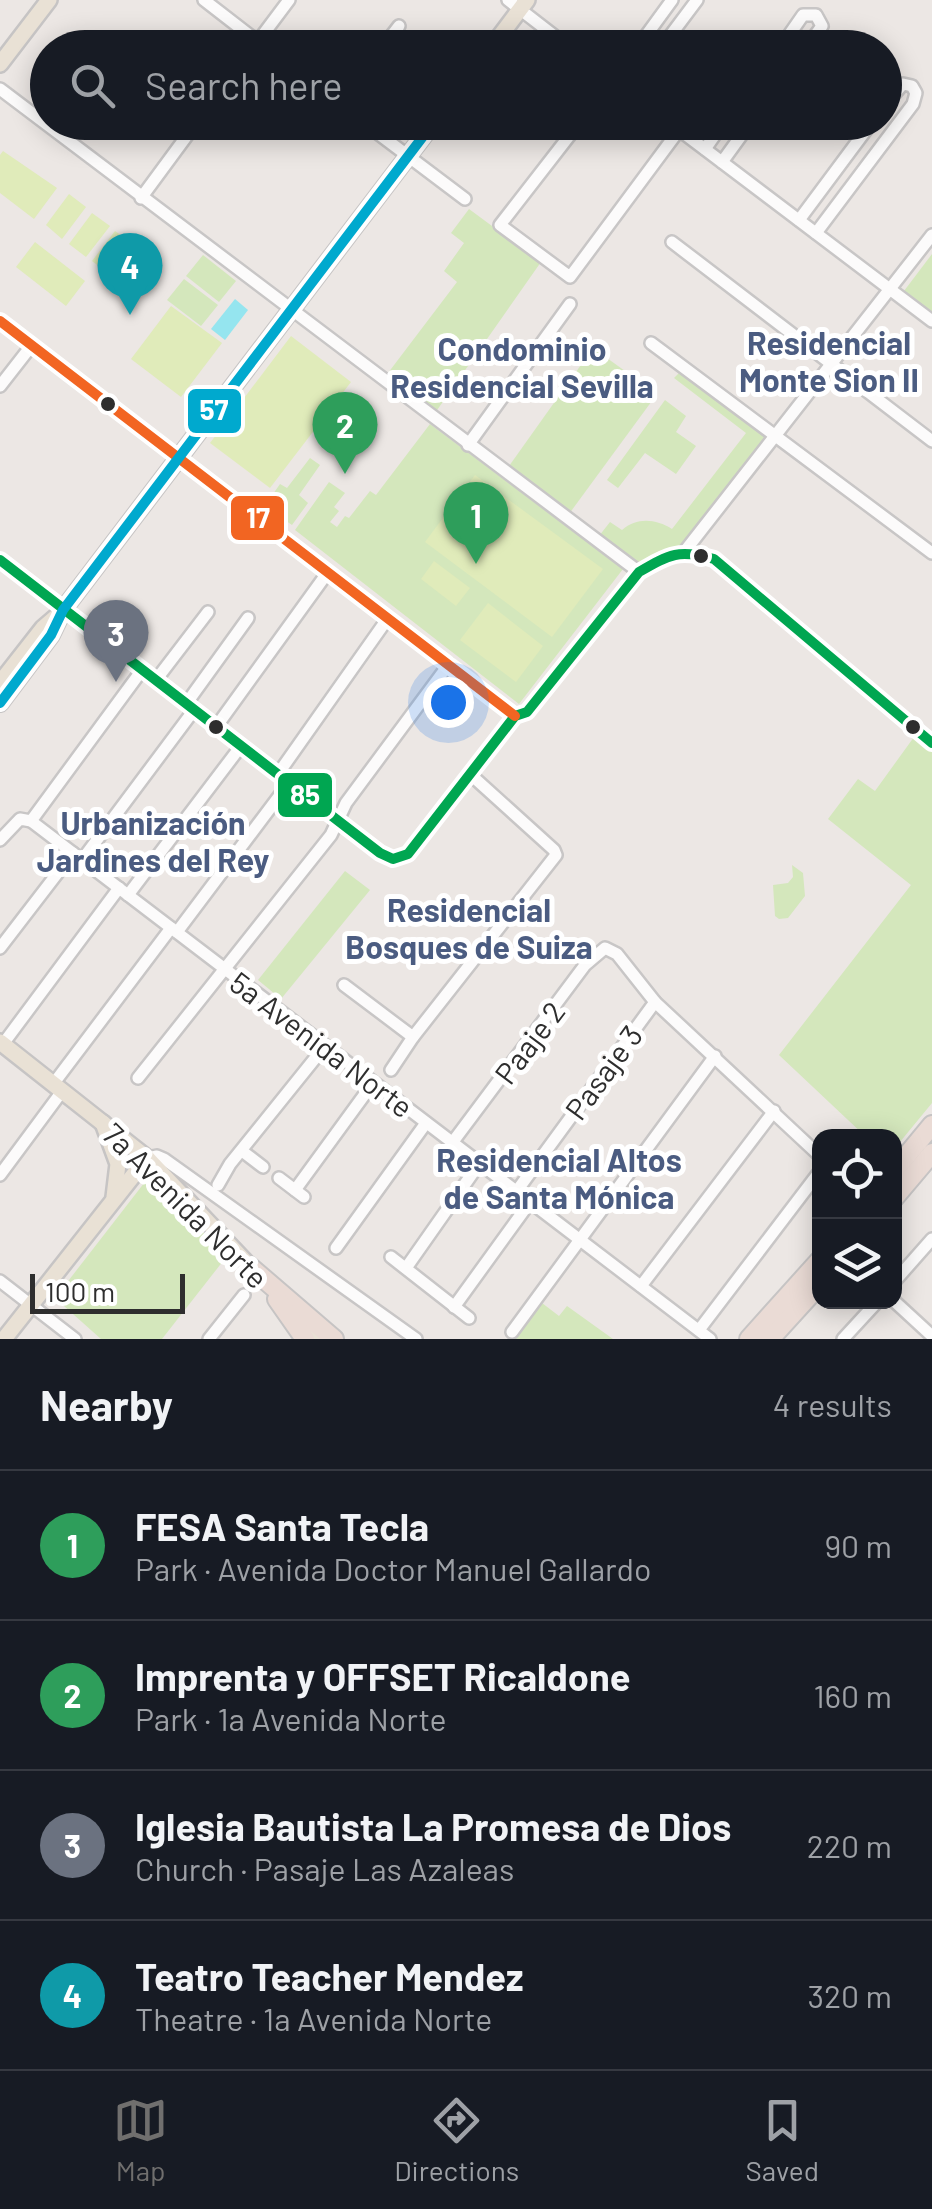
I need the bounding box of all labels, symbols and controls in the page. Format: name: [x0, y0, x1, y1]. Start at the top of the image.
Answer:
search box: [30, 30, 902, 140]
icon: search: [65, 58, 120, 113]
text: Search here: [145, 62, 343, 108]
pin: 4: [98, 232, 162, 315]
district label: Residencial Monte Sion II: [739, 323, 919, 398]
district label: Condominio Residencial Sevilla: [390, 329, 654, 404]
line badge: 57: [186, 387, 243, 435]
text: 57: [200, 392, 229, 426]
pin: 2: [312, 392, 378, 474]
unlabelled marker: [98, 394, 118, 414]
pin: 1: [444, 482, 508, 564]
line badge: 17: [229, 494, 286, 542]
text: 17: [246, 500, 270, 534]
unlabelled marker: [691, 546, 711, 566]
pin: 3: [84, 600, 148, 682]
your location: [423, 677, 474, 728]
unlabelled marker: [206, 717, 226, 737]
unlabelled marker: [903, 717, 923, 737]
line badge: 85: [276, 771, 334, 819]
text: 85: [290, 777, 320, 811]
district label: Urbanización Jardines del Rey: [37, 803, 269, 878]
district label: Residencial Bosques de Suiza: [345, 890, 593, 965]
street label: 5a Avenida Norte: [223, 963, 421, 1125]
street label: Paaje 2: [486, 994, 572, 1090]
street label: Pasaje 3: [557, 1018, 649, 1126]
street label: 7a Avenida Norte: [96, 1115, 276, 1295]
map controls: [812, 1129, 902, 1309]
button: locate: [812, 1129, 902, 1219]
district label: Residencial Altos de Santa Mónica: [436, 1140, 682, 1215]
button: layers: [812, 1219, 902, 1309]
scale bar: [30, 1269, 185, 1314]
text: 100 m: [45, 1274, 115, 1308]
text: Nearby: [40, 1379, 173, 1429]
text: 4 results: [773, 1385, 892, 1423]
text: FESA Santa Tecla: [135, 1503, 429, 1549]
text: 1: [67, 1526, 78, 1564]
text: 90 m: [824, 1526, 892, 1564]
text: Park · Avenida Doctor Manuel Gallardo: [135, 1549, 651, 1587]
text: Imprenta y OFFSET Ricaldone: [135, 1653, 630, 1699]
text: 2: [64, 1676, 81, 1714]
text: 160 m: [813, 1676, 892, 1714]
text: Park · 1a Avenida Norte: [135, 1699, 447, 1737]
text: Iglesia Bautista La Promesa de Dios: [135, 1803, 731, 1849]
text: 3: [64, 1826, 81, 1864]
text: 220 m: [807, 1826, 892, 1864]
text: Church · Pasaje Las Azaleas: [135, 1849, 514, 1887]
text: Teatro Teacher Mendez: [135, 1953, 523, 1999]
text: 4: [63, 1976, 82, 2014]
text: 320 m: [807, 1976, 892, 2014]
text: Theatre · 1a Avenida Norte: [135, 1999, 492, 2037]
tab: Map: [113, 2093, 168, 2187]
tab: Directions: [394, 2093, 519, 2187]
tab: Saved: [745, 2093, 819, 2187]

